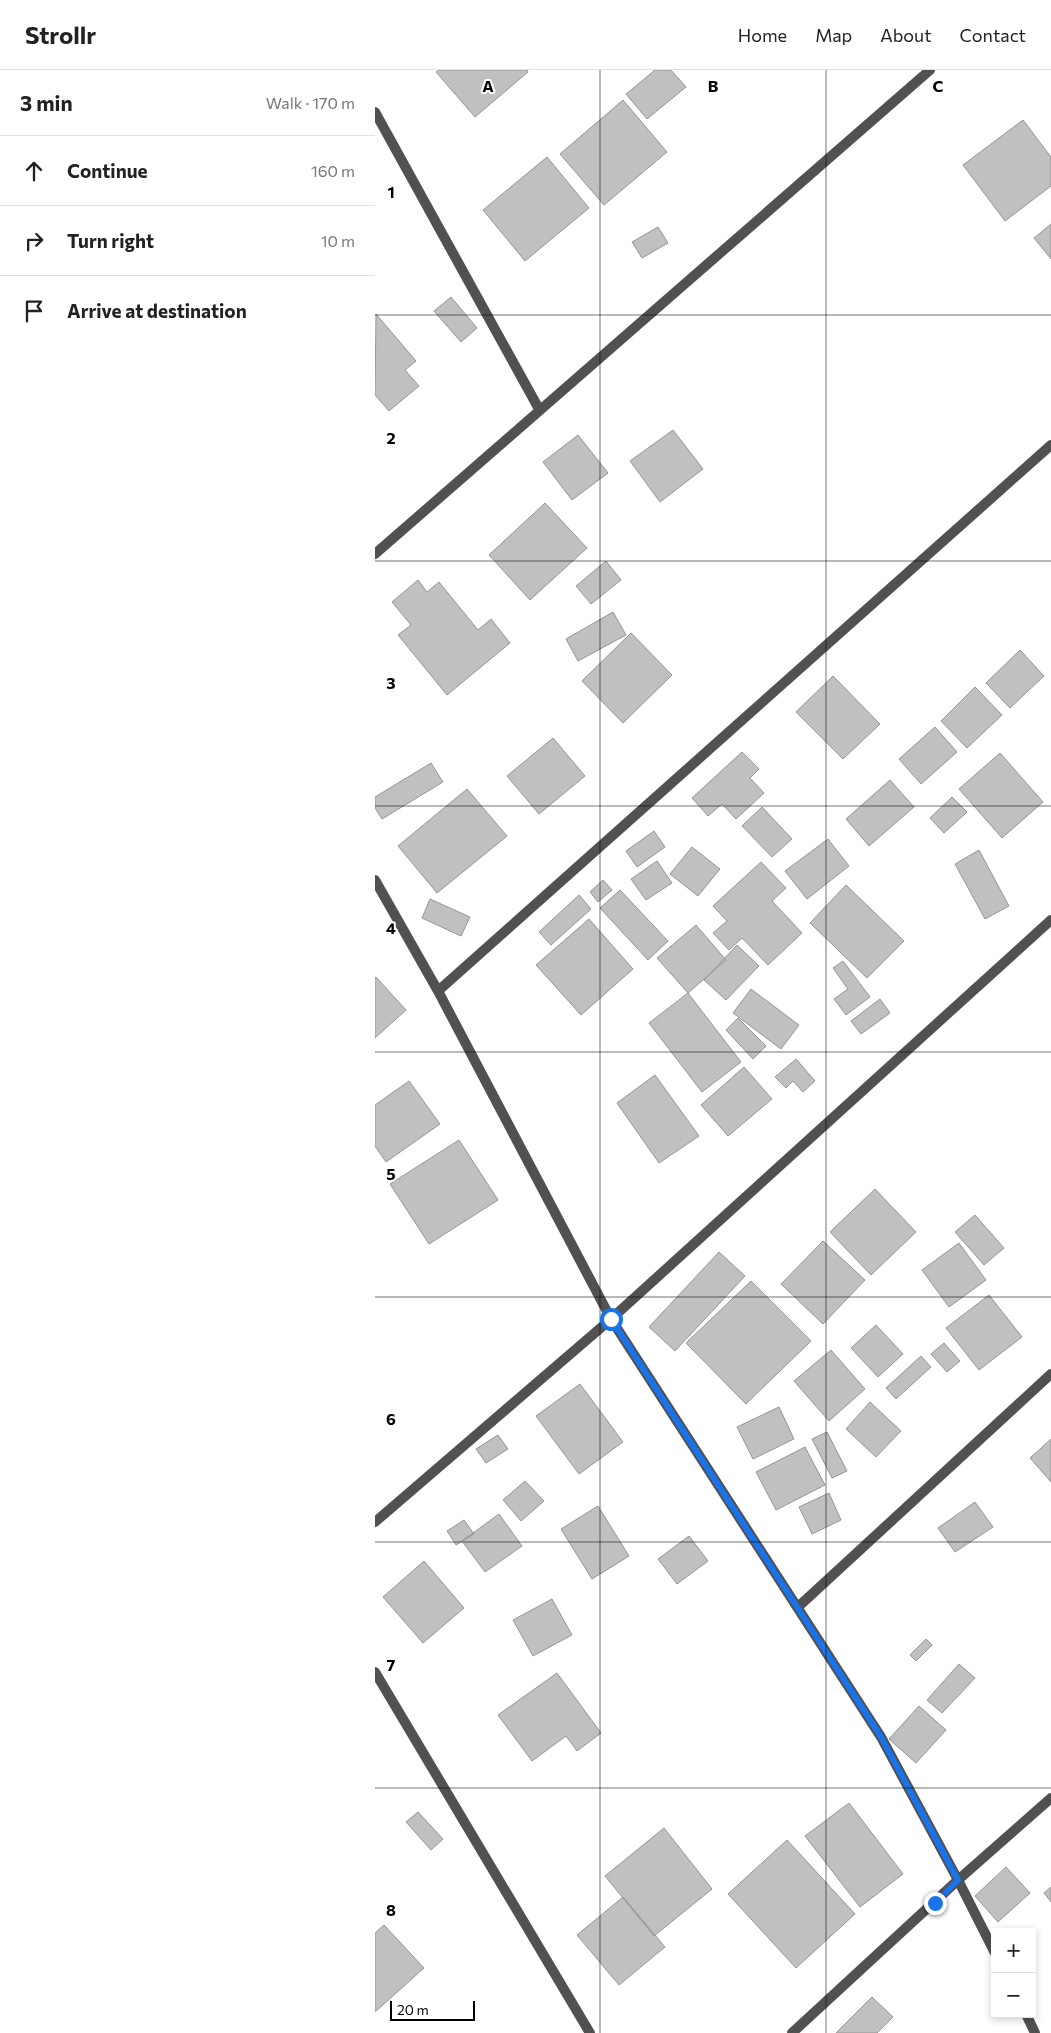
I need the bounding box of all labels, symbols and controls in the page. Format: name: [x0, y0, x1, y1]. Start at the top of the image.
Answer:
text: Strollr: [25, 20, 96, 49]
text: Home: [738, 24, 787, 46]
text: Map: [815, 24, 852, 46]
text: About: [880, 24, 932, 46]
text: Contact: [960, 24, 1026, 46]
text: A: [482, 76, 494, 95]
text: B: [708, 76, 719, 95]
text: C: [933, 76, 944, 95]
text: 3 min: [20, 90, 73, 115]
text: Walk · 170 m: [266, 93, 355, 112]
icon: ahead: [20, 157, 48, 185]
text: Continue: [67, 159, 147, 182]
text: 160 m: [311, 161, 355, 180]
text: 1: [387, 182, 395, 201]
icon: right: [20, 227, 48, 255]
text: Turn right: [67, 229, 154, 252]
text: 10 m: [321, 231, 355, 250]
icon: arrive: [20, 297, 48, 325]
text: Arrive at destination: [67, 299, 247, 322]
text: 2: [386, 428, 396, 447]
text: 3: [386, 673, 396, 692]
text: 4: [386, 918, 396, 937]
text: 5: [386, 1164, 396, 1183]
route start: [600, 1308, 623, 1331]
text: 6: [386, 1409, 396, 1428]
text: 7: [387, 1655, 396, 1674]
route end: [924, 1892, 947, 1915]
text: 8: [386, 1900, 396, 1919]
map controls: [991, 1928, 1036, 2018]
button: +: [991, 1928, 1036, 1973]
button: −: [991, 1973, 1036, 2018]
scale bar: [390, 1998, 475, 2021]
text: 20 m: [397, 2001, 429, 2018]

